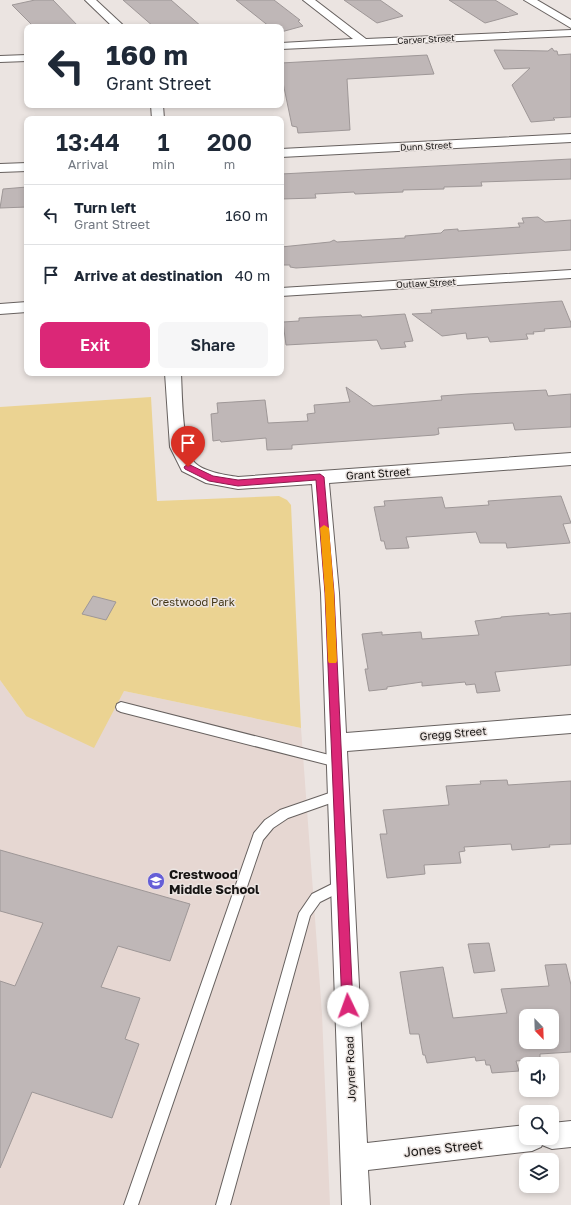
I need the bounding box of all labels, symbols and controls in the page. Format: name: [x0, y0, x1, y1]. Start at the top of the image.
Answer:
street label: Carver Street: [397, 32, 455, 46]
text: 160 m: [106, 38, 188, 71]
icon: left: [40, 40, 92, 92]
text: Grant Street: [106, 72, 212, 94]
text: 13:44: [56, 127, 120, 156]
text: 1: [158, 127, 170, 156]
text: 200: [207, 127, 252, 156]
street label: Dunn Street: [400, 139, 452, 153]
text: Arrival: [68, 156, 108, 172]
text: min: [152, 156, 175, 172]
text: m: [224, 156, 235, 172]
text: Turn left: [74, 198, 136, 216]
icon: left: [40, 204, 62, 226]
text: 160 m: [225, 206, 268, 224]
text: Grant Street: [74, 216, 150, 232]
icon: arrive: [40, 264, 62, 286]
text: Arrive at destination: [74, 266, 223, 284]
text: 40 m: [235, 266, 270, 284]
street label: Outlaw Street: [396, 276, 457, 290]
button: Exit: [40, 322, 150, 368]
button: Share: [158, 322, 268, 368]
pin: [171, 426, 205, 467]
icon: arrive: [177, 432, 199, 454]
street label: Grant Street: [345, 464, 411, 482]
park label: Crestwood Park: [151, 595, 235, 608]
street label: Gregg Street: [419, 724, 487, 742]
place label: Crestwood Middle School: [169, 866, 260, 897]
school or university icon: Crestwood Middle School: [146, 871, 166, 891]
position arrow: [327, 985, 369, 1027]
north arrow: [519, 1009, 559, 1049]
map controls: [519, 1009, 559, 1193]
street label: Joyner Road: [342, 1036, 358, 1102]
button: sound: [519, 1057, 559, 1097]
button: search: [519, 1105, 559, 1145]
street label: Jones Street: [403, 1136, 483, 1160]
button: layers: [519, 1153, 559, 1193]

